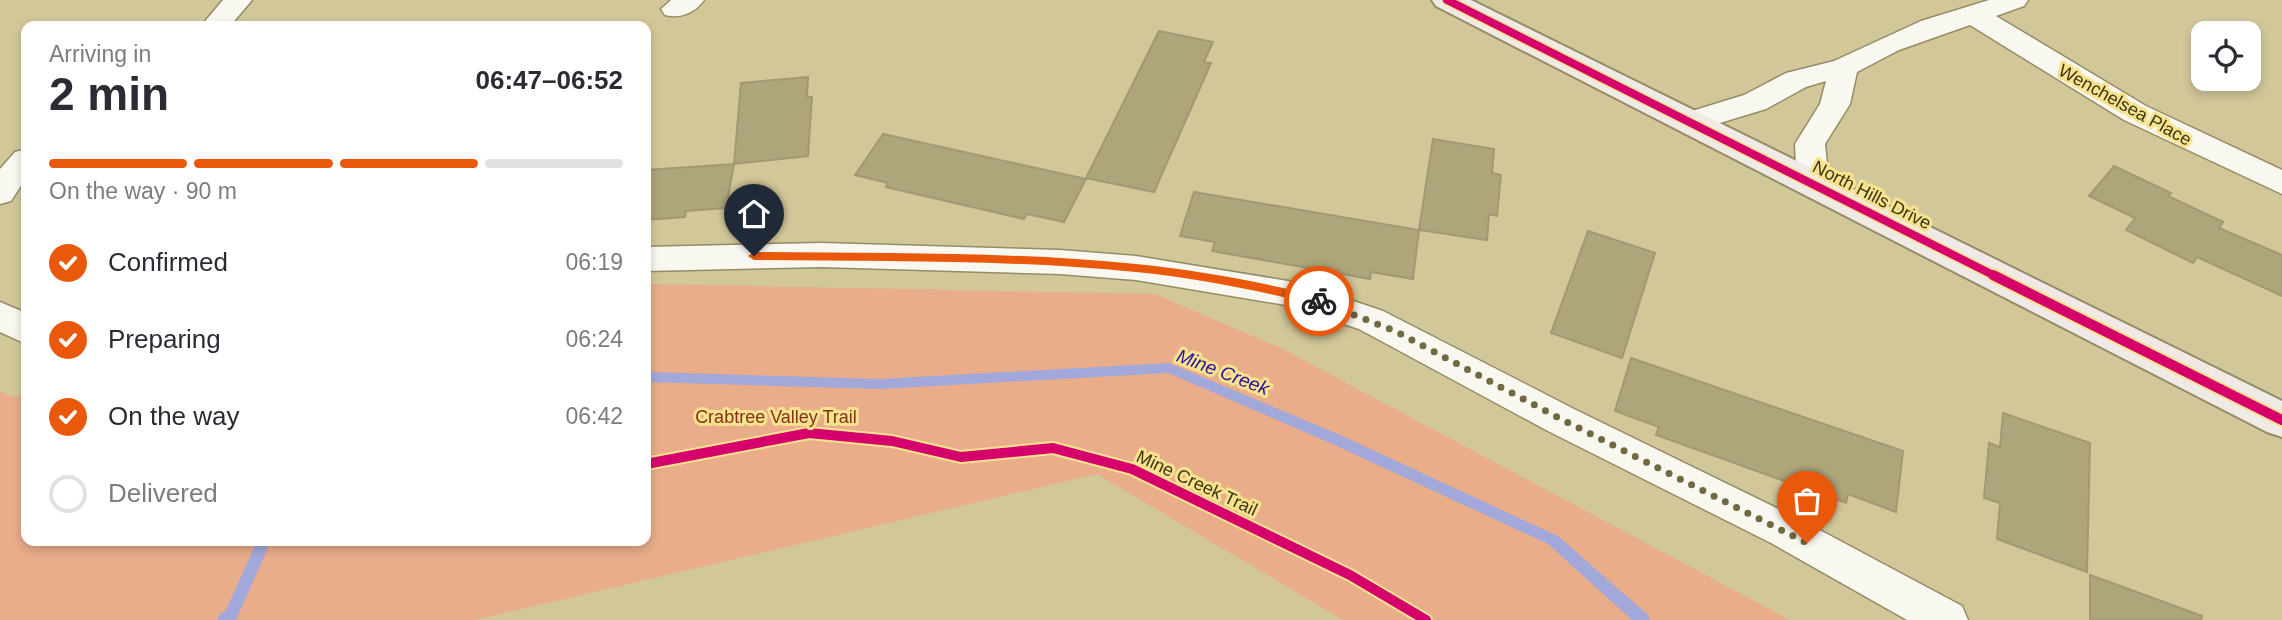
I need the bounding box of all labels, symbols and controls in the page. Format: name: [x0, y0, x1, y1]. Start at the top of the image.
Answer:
map controls: [2191, 21, 2261, 91]
button: locate: [2191, 21, 2261, 91]
text: Arriving in: [49, 41, 151, 67]
street label: Wenchelsea Place: [2055, 60, 2195, 150]
text: 06:47–06:52: [476, 65, 623, 95]
text: 2 min: [49, 68, 169, 120]
street label: North Hills Drive: [1810, 157, 1934, 233]
text: On the way · 90 m: [49, 178, 237, 204]
pin: [724, 184, 784, 256]
icon: home: [735, 195, 773, 233]
icon: check: [49, 244, 87, 282]
text: Confirmed: [108, 247, 228, 277]
text: 06:19: [565, 249, 623, 275]
courier: [1284, 266, 1354, 336]
icon: bike: [1300, 282, 1338, 320]
icon: check: [49, 321, 87, 359]
text: Preparing: [108, 324, 221, 354]
text: 06:24: [565, 326, 623, 352]
water label: Mine Creek: [1174, 345, 1274, 400]
icon: check: [49, 398, 87, 436]
text: On the way: [108, 401, 240, 431]
text: 06:42: [565, 403, 623, 429]
park label: Crabtree Valley Trail: [695, 407, 857, 427]
street label: Mine Creek Trail: [1133, 446, 1261, 520]
pin: [1777, 471, 1837, 543]
text: Delivered: [108, 478, 218, 508]
icon: bag: [1788, 482, 1826, 520]

